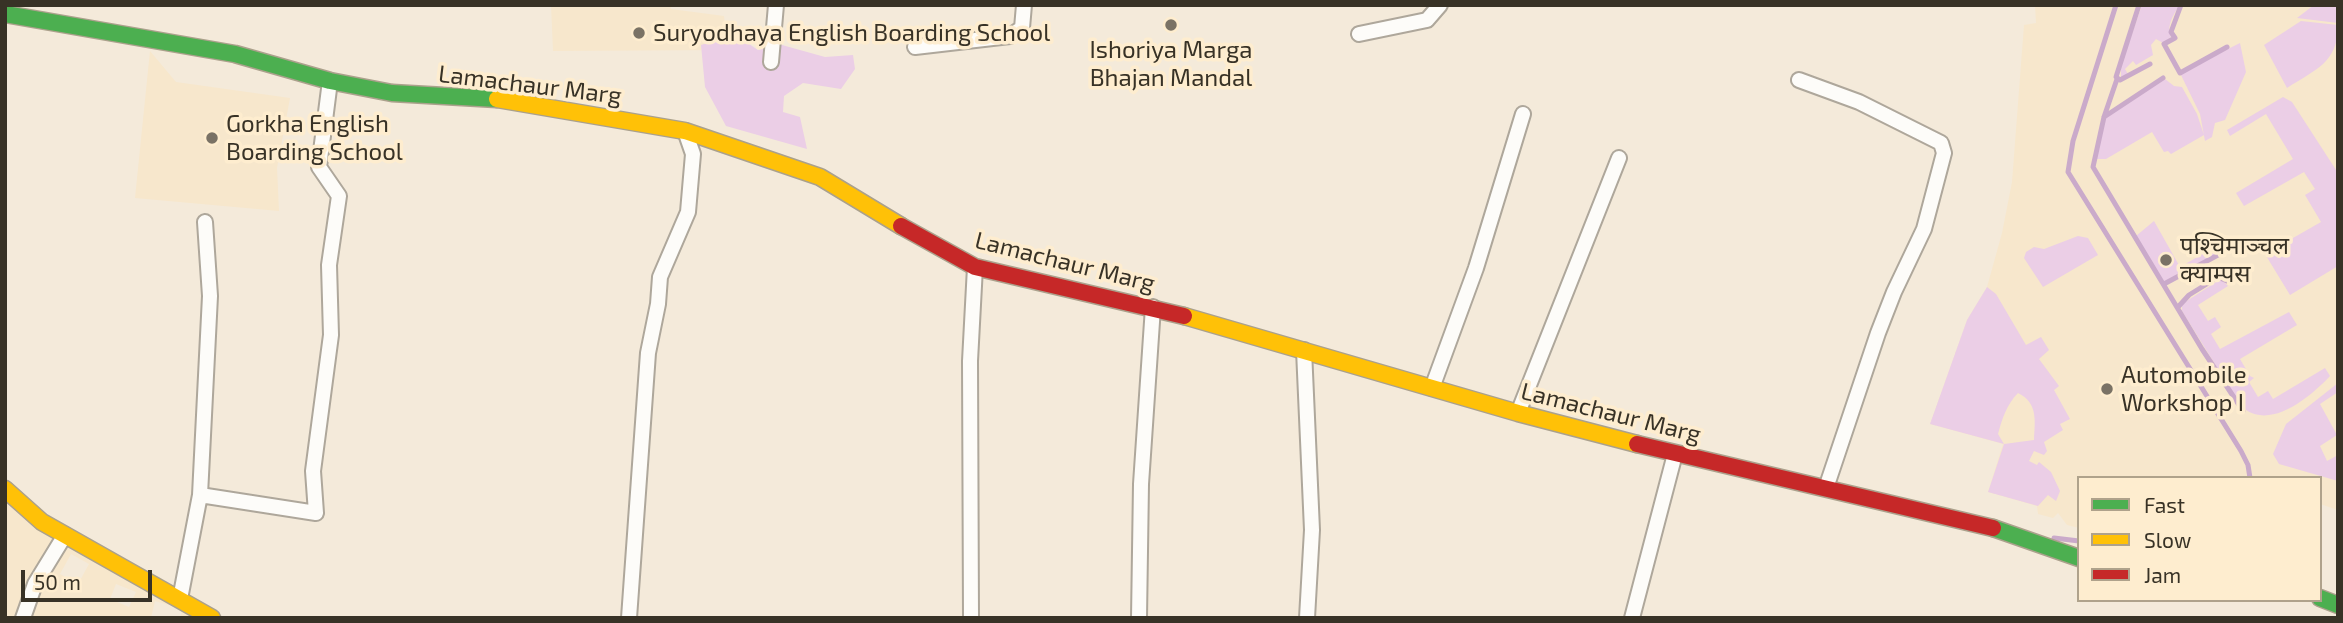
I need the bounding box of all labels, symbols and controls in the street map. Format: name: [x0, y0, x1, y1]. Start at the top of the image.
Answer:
marker: Ishoriya Marga Bhajan Mandal: [1163, 17, 1179, 33]
place label: Suryodhaya English Boarding School: [653, 19, 1050, 47]
marker: Suryodhaya English Boarding School: [631, 25, 647, 41]
place label: Ishoriya Marga Bhajan Mandal: [1090, 36, 1252, 92]
street label: Lamachaur Marg: [437, 59, 623, 111]
place label: Gorkha English Boarding School: [226, 110, 403, 166]
marker: Gorkha English Boarding School: [204, 130, 220, 146]
street label: Lamachaur Marg: [972, 226, 1158, 298]
place label: पश्‍चिमाञ्‍चल क्याम्पस: [2180, 232, 2289, 288]
marker: पश्‍चिमाञ्‍चल क्याम्पस: [2158, 252, 2174, 268]
place label: Automobile Workshop I: [2121, 361, 2247, 417]
street label: Lamachaur Marg: [1518, 377, 1704, 449]
marker: Automobile Workshop I: [2099, 381, 2115, 397]
legend: [2077, 476, 2322, 602]
text: Fast: [2144, 492, 2185, 517]
text: Slow: [2144, 527, 2191, 552]
scale bar: [24, 556, 156, 600]
text: Jam: [2144, 562, 2181, 587]
text: 50 m: [34, 569, 81, 594]

